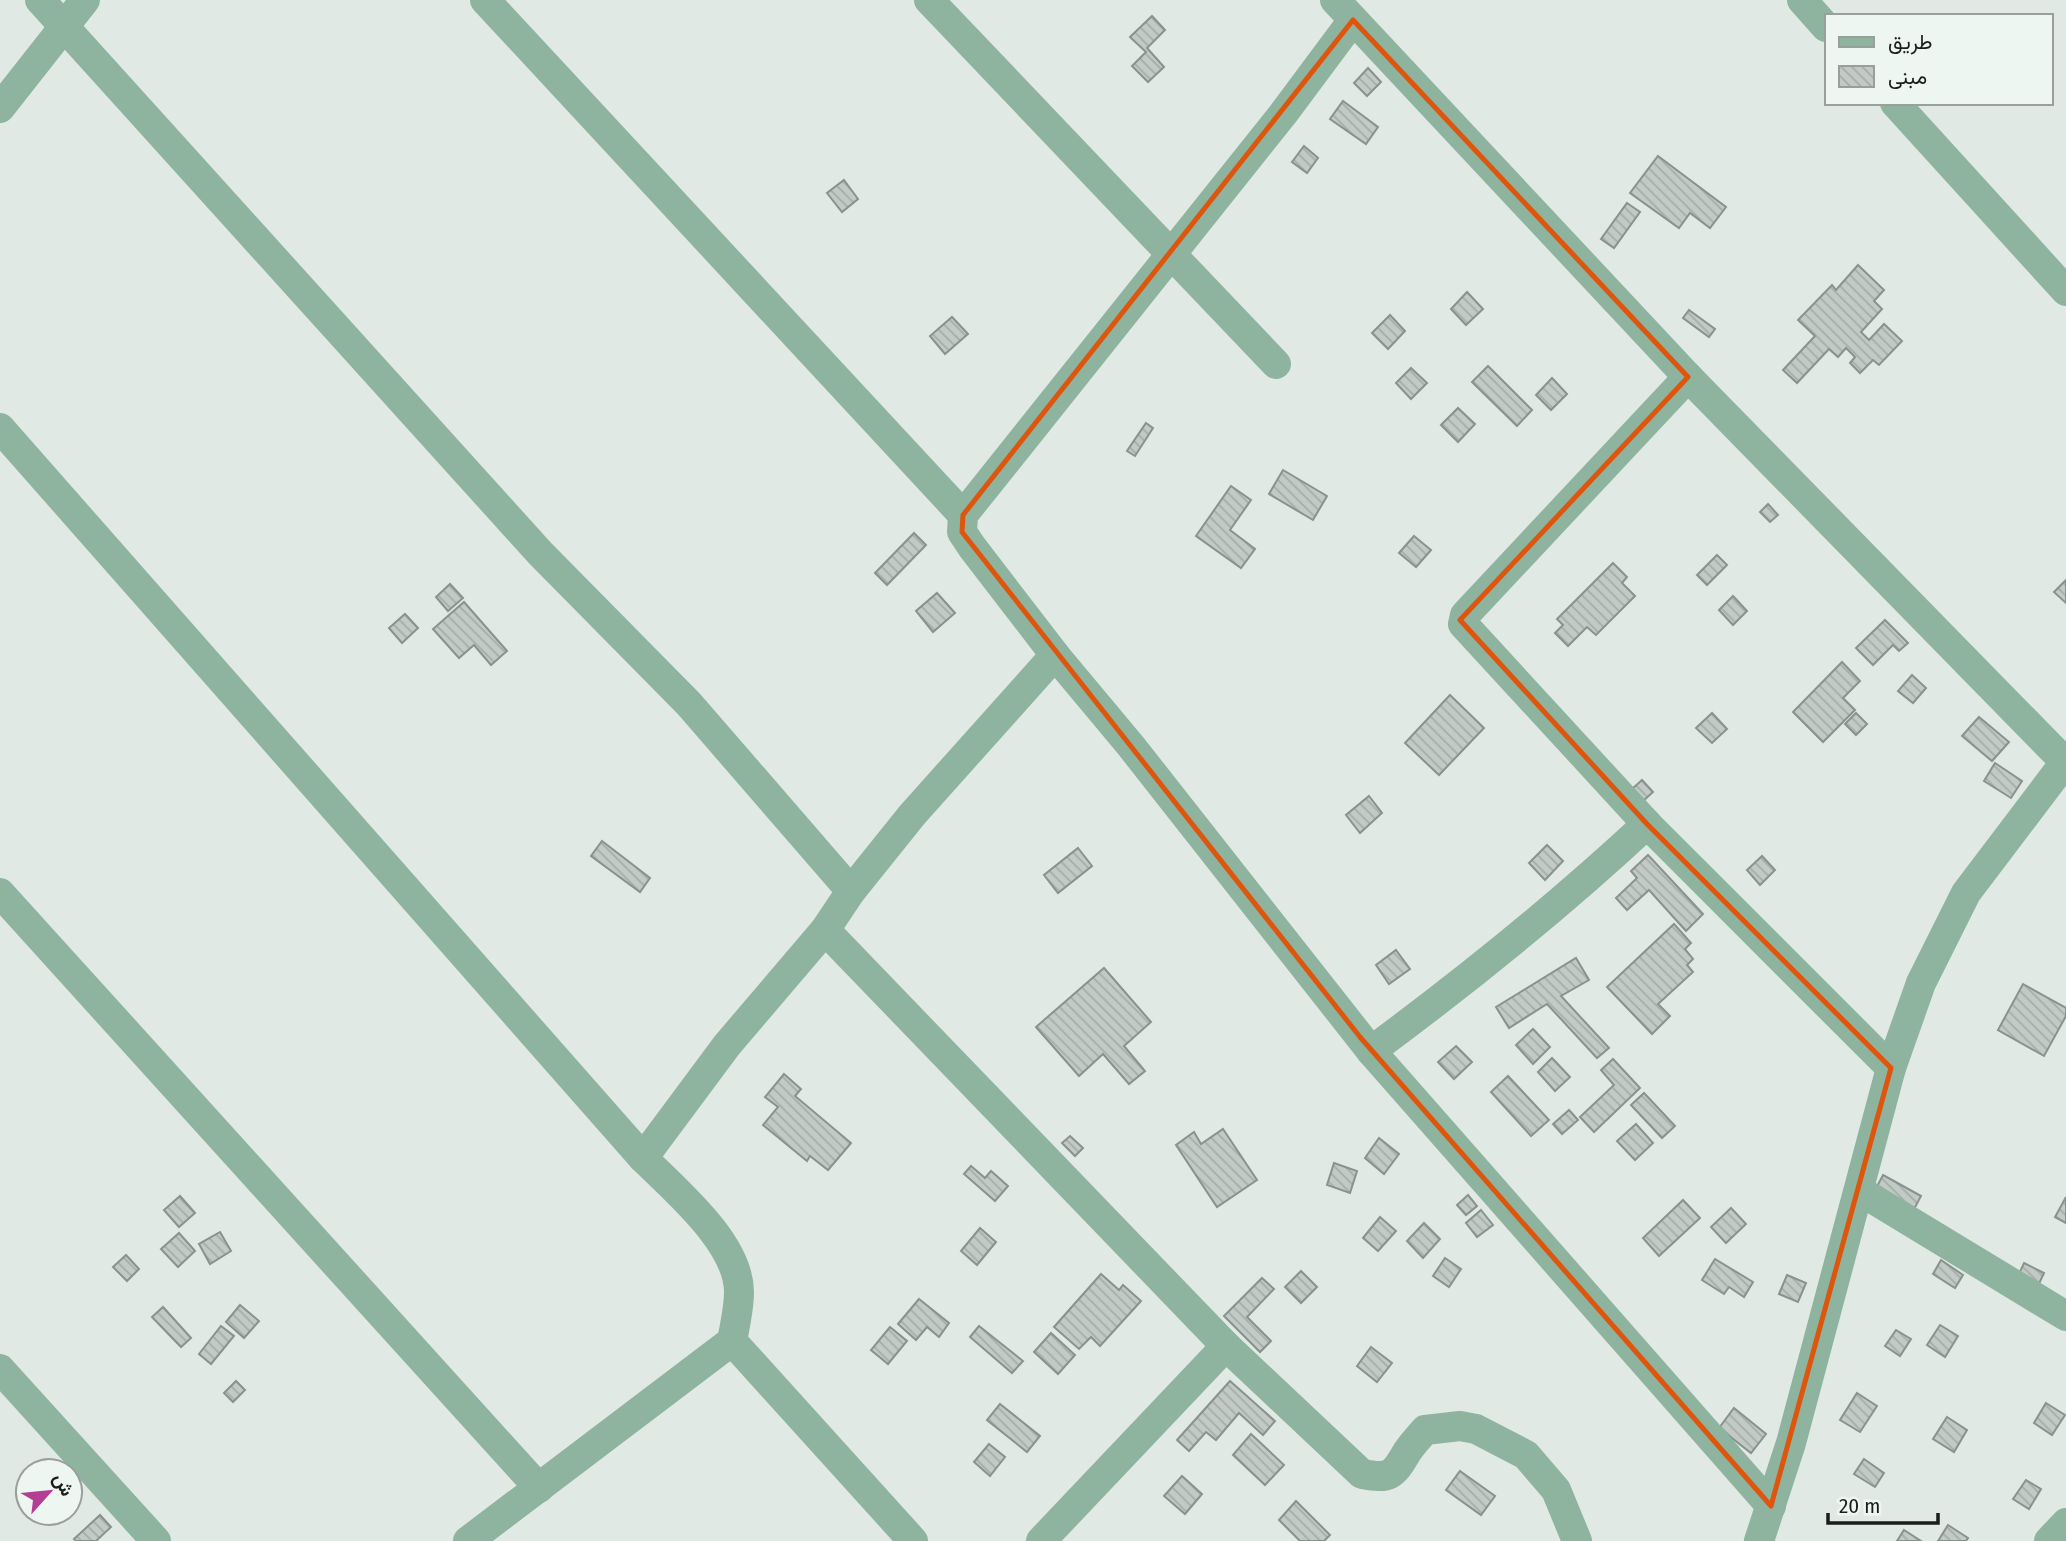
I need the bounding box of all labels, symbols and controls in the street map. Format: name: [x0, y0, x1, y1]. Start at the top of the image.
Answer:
legend: [1825, 14, 2052, 105]
text: طريق: [1888, 29, 1933, 55]
text: مبنى: [1888, 64, 1927, 90]
north arrow: [14, 1457, 84, 1527]
text: ش: [48, 1469, 79, 1500]
scale bar: [1828, 1482, 1938, 1526]
text: 20 m: [1839, 1493, 1880, 1519]

